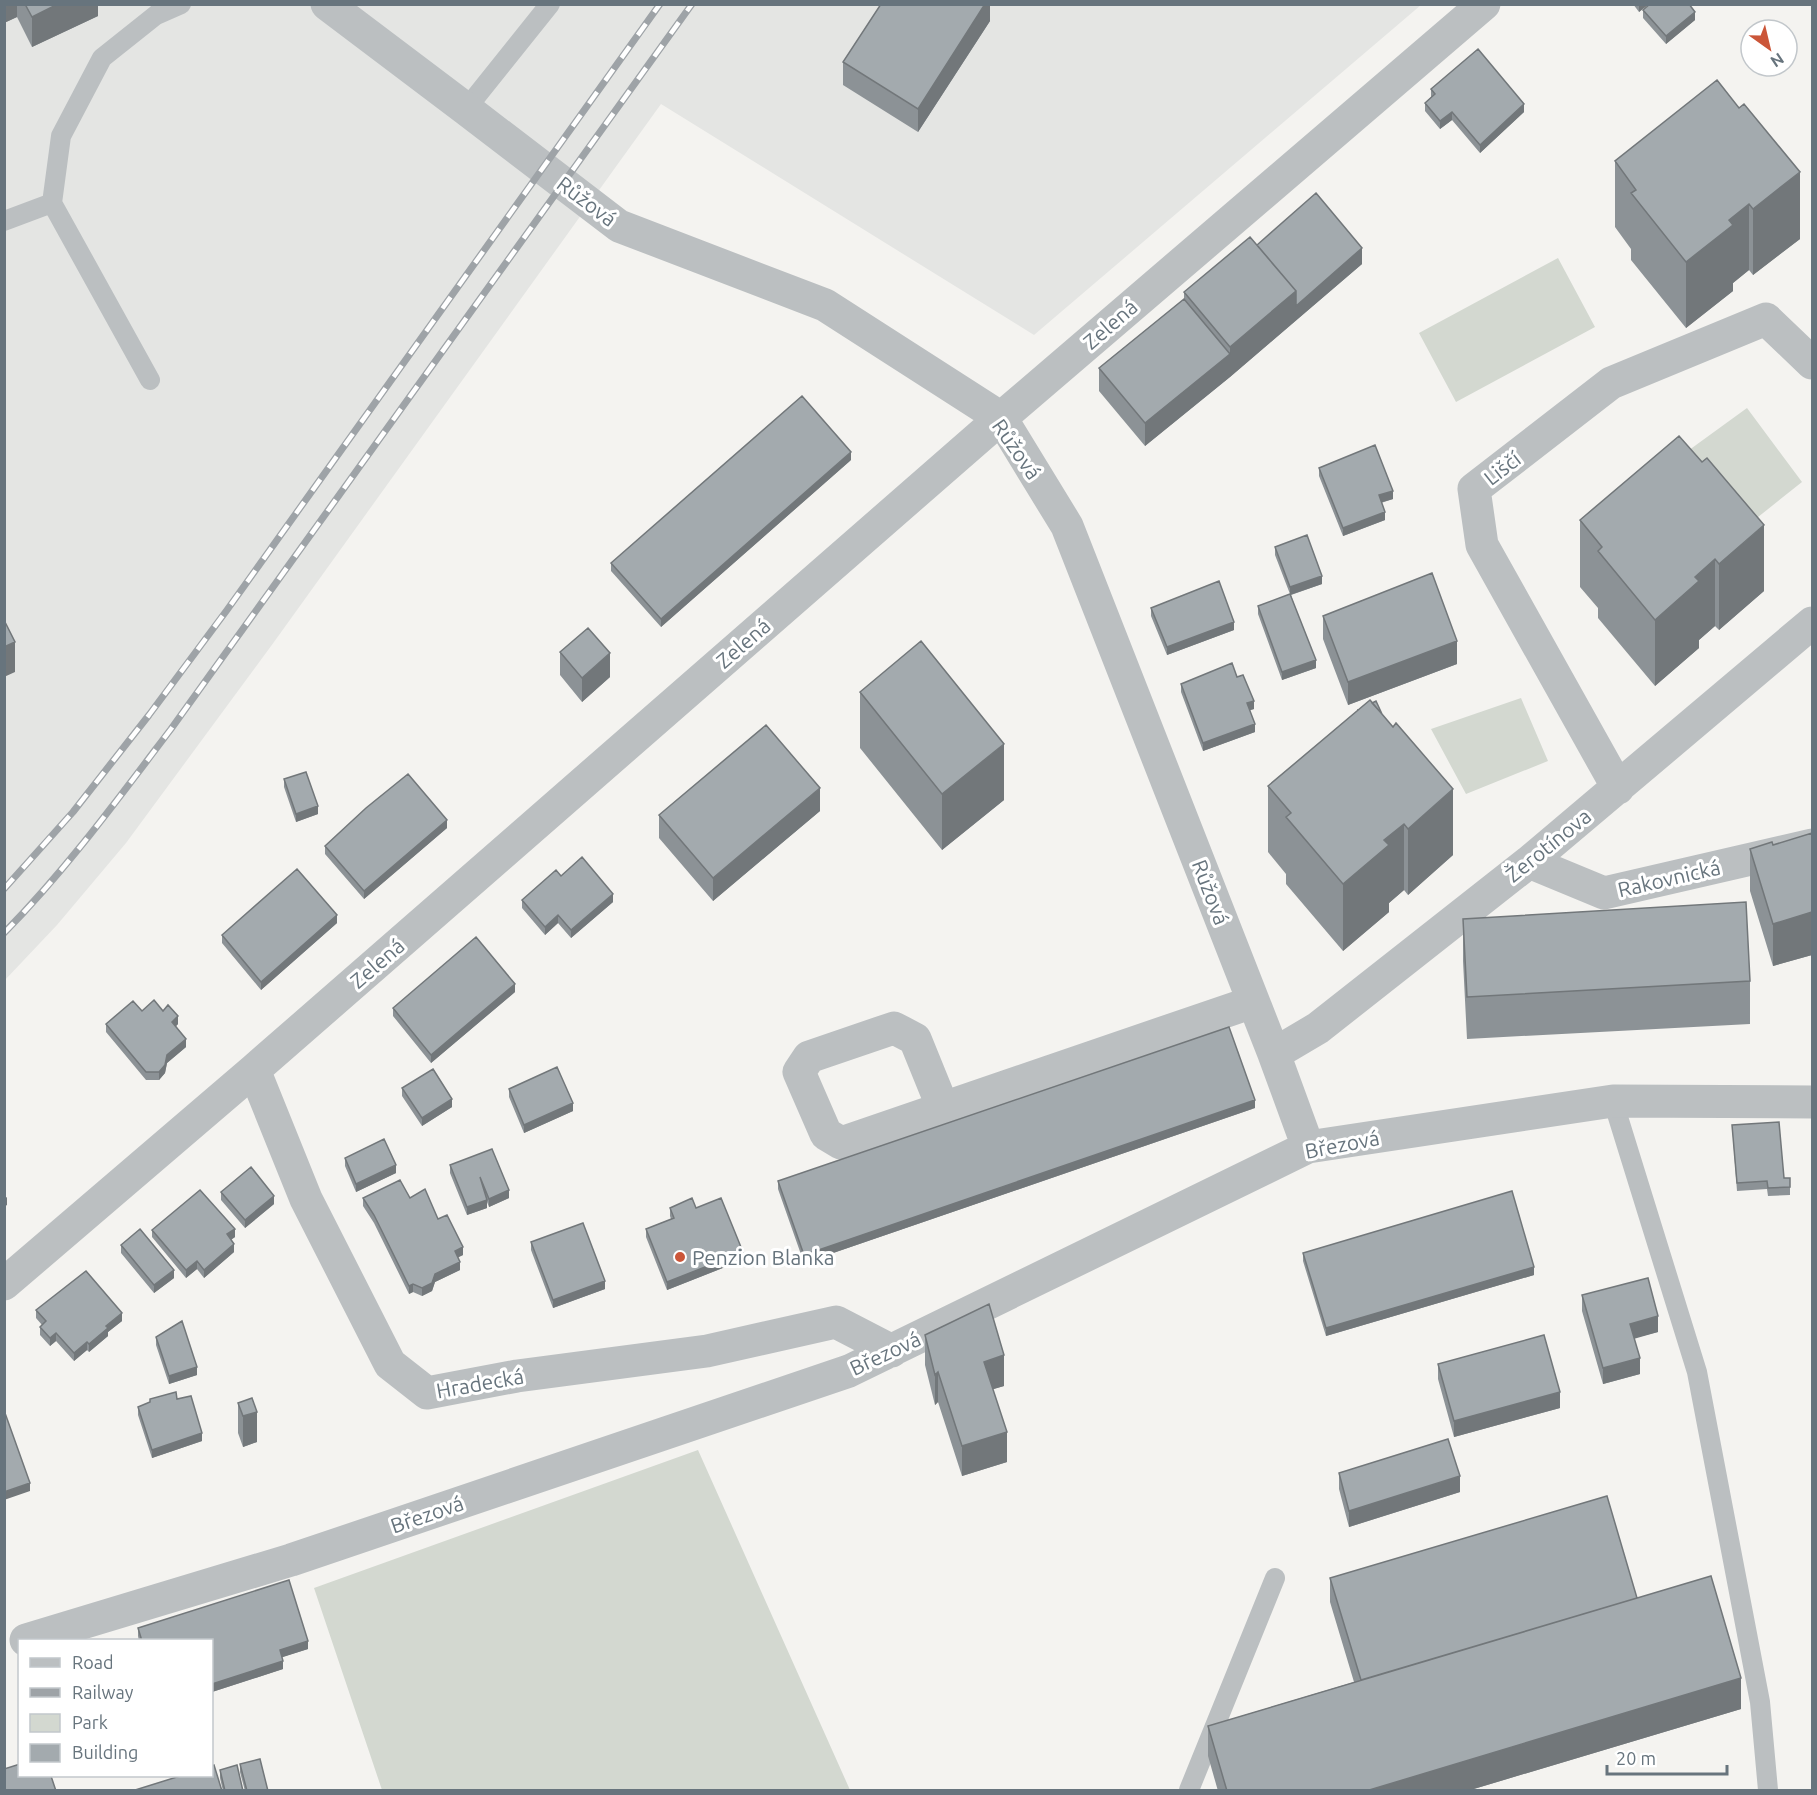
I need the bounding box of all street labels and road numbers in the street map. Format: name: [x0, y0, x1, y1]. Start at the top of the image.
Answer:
street label: Růžová: [553, 171, 621, 231]
street label: Zelená: [1078, 294, 1142, 354]
street label: Růžová: [988, 414, 1046, 484]
street label: Liščí: [1479, 446, 1526, 490]
street label: Zelená: [711, 613, 775, 673]
street label: Žerotínova: [1501, 803, 1595, 887]
street label: Rakovnická: [1615, 855, 1723, 901]
street label: Růžová: [1188, 856, 1234, 928]
street label: Zelená: [345, 933, 409, 993]
street label: Březová: [1303, 1125, 1381, 1163]
street label: Březová: [846, 1326, 924, 1380]
street label: Hradecká: [434, 1364, 526, 1402]
street label: Březová: [387, 1490, 467, 1538]

